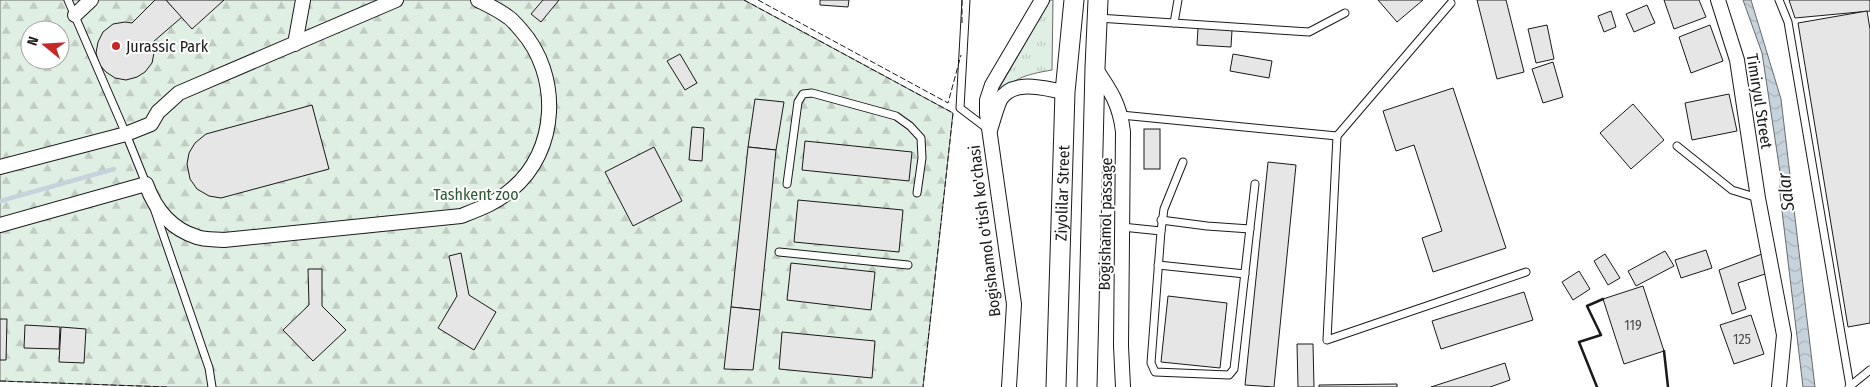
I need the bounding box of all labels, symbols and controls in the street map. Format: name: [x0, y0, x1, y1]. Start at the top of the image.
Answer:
north arrow: [20, 20, 70, 70]
text: N: [24, 35, 42, 48]
place label: Jurassic Park: [126, 37, 209, 56]
marker: Jurassic Park: [110, 40, 122, 52]
street label: Timiryul Street: [1743, 52, 1777, 151]
street label: Bogishamol o'tish ko'chasi: [965, 144, 1004, 318]
street label: Ziyolilar Street: [1051, 144, 1073, 241]
street label: Bogishamol passage: [1095, 157, 1116, 291]
water label: Salar: [1773, 171, 1799, 213]
park label: Tashkent zoo: [433, 185, 519, 204]
house number: 119: [1624, 317, 1642, 334]
house number: 125: [1733, 331, 1751, 348]

